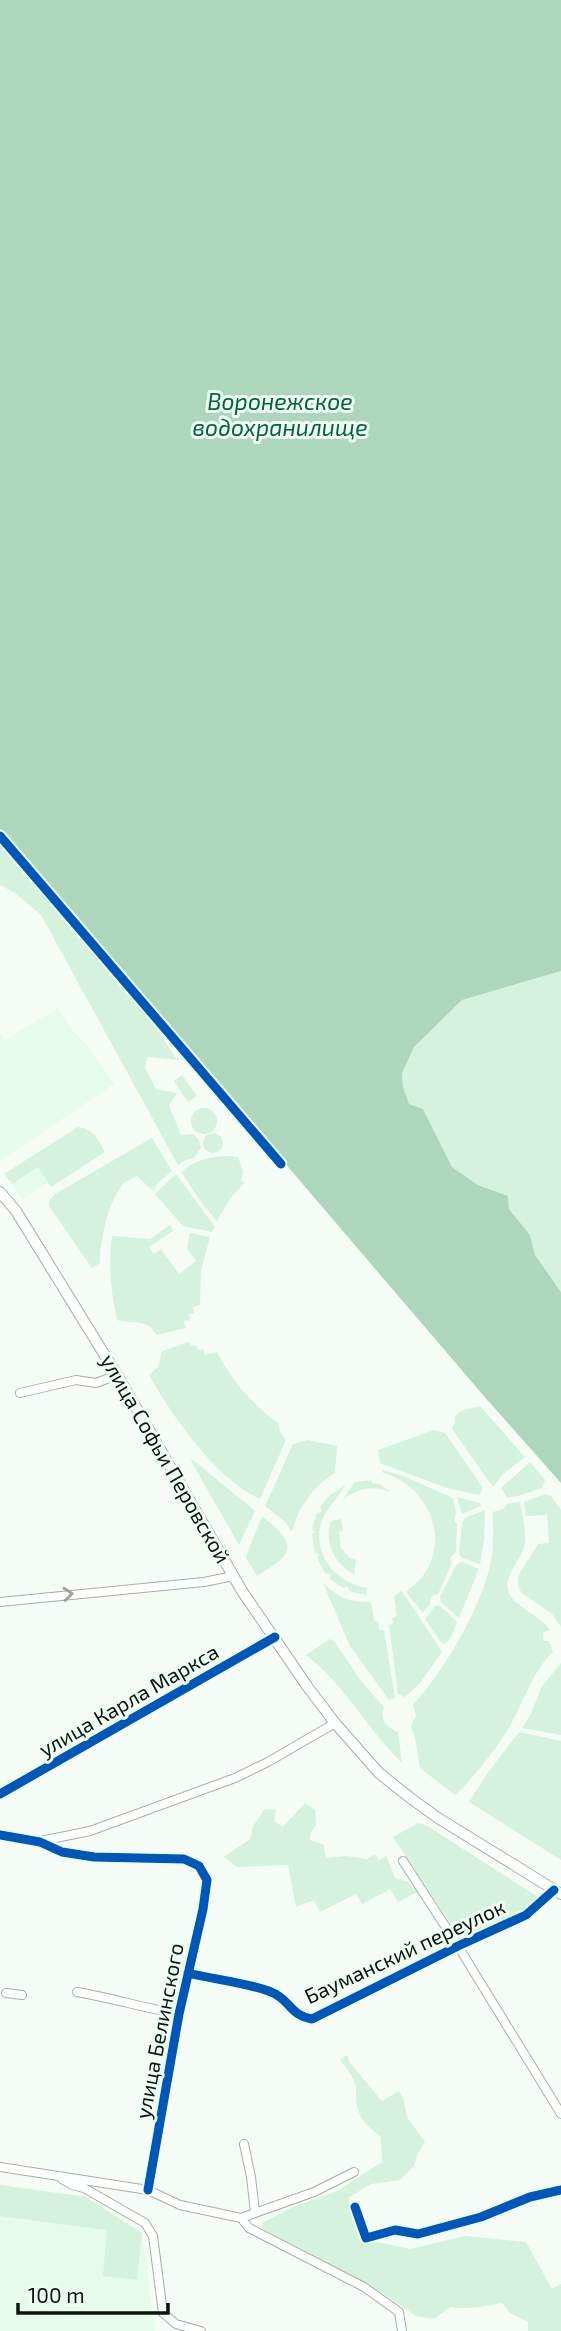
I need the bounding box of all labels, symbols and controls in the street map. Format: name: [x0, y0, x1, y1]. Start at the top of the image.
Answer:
water label: Воронежское водохранилище: [192, 387, 368, 441]
street label: улица Софьи Перовской: [95, 1349, 236, 1568]
one-way arrow: [62, 1587, 74, 1602]
street label: улица Карла Маркса: [34, 1638, 223, 1762]
street label: Бауманский переулок: [300, 1893, 509, 2009]
street label: улица Белинского: [129, 1941, 189, 2121]
scale bar: [18, 2272, 168, 2316]
text: 100 m: [28, 2282, 85, 2307]

